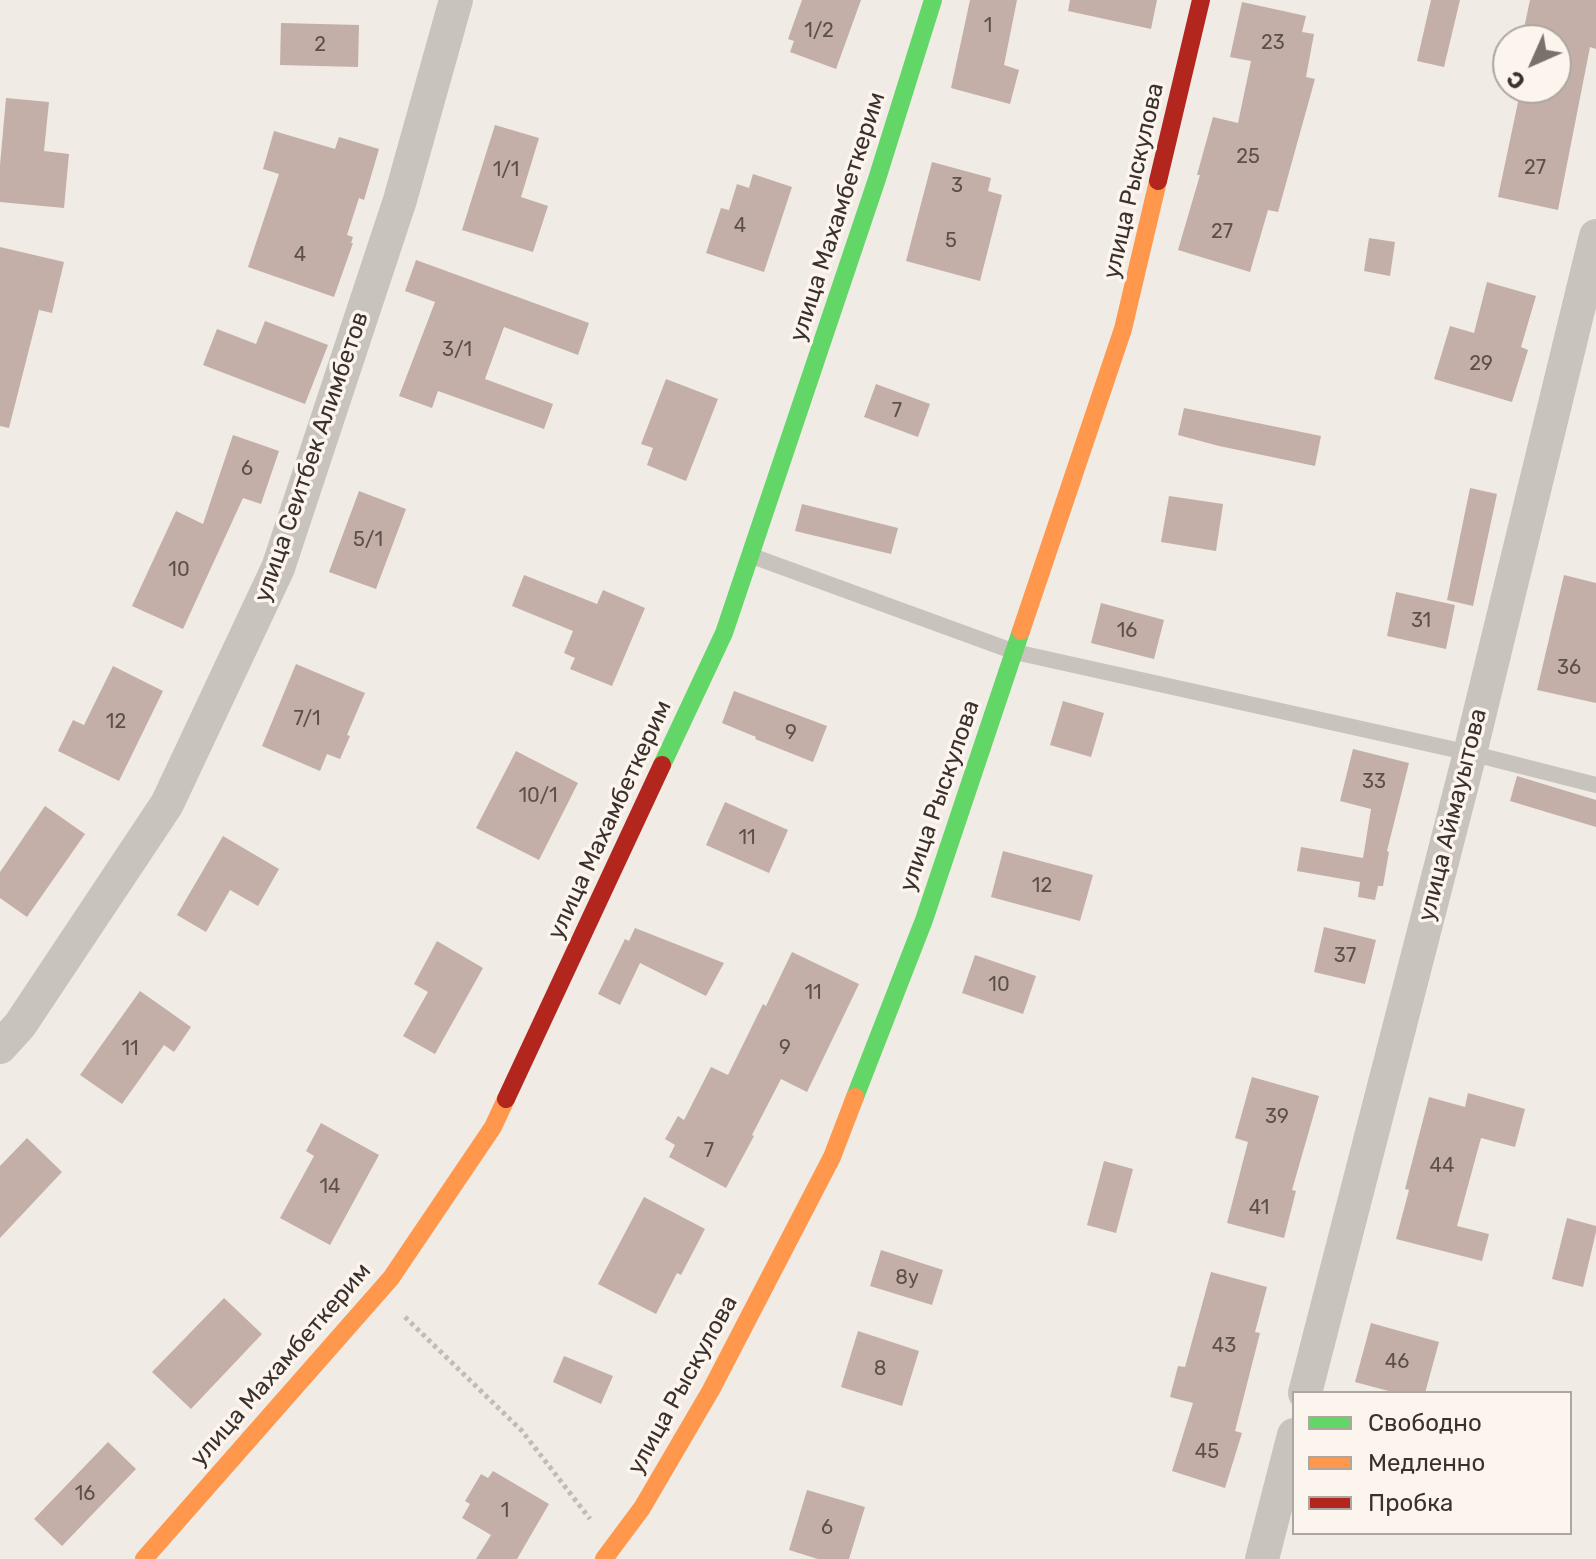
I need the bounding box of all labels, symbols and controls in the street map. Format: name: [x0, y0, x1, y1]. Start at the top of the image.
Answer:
house number: 1: [984, 14, 992, 38]
house number: 1/2: [804, 19, 834, 43]
north arrow: [1492, 24, 1572, 104]
house number: 23: [1261, 31, 1285, 55]
house number: 2: [314, 33, 326, 57]
text: С: [1501, 65, 1531, 95]
street label: улица Рыскулова: [1097, 80, 1171, 282]
street label: улица Махамбеткерим: [784, 89, 892, 345]
house number: 25: [1236, 145, 1260, 169]
house number: 27: [1524, 156, 1546, 180]
house number: 1/1: [493, 158, 519, 182]
house number: 3: [951, 174, 963, 198]
house number: 4: [734, 214, 746, 238]
house number: 27: [1211, 220, 1233, 244]
house number: 5: [945, 229, 957, 253]
house number: 4: [294, 243, 306, 267]
street label: улица Сеитбек Алимбетов: [249, 308, 375, 606]
house number: 3/1: [442, 338, 472, 362]
house number: 29: [1469, 352, 1493, 376]
house number: 7: [892, 399, 902, 423]
house number: 6: [241, 457, 253, 481]
house number: 5/1: [353, 528, 383, 552]
house number: 10: [168, 558, 190, 582]
house number: 31: [1411, 609, 1431, 633]
house number: 16: [1117, 619, 1137, 643]
house number: 36: [1557, 656, 1581, 680]
street label: улица Махамбеткерим: [542, 696, 678, 944]
street label: улица Рыскулова: [894, 697, 986, 895]
street label: улица Аймауытова: [1413, 706, 1493, 924]
house number: 7/1: [293, 707, 321, 731]
house number: 12: [106, 710, 126, 734]
house number: 9: [785, 721, 797, 745]
house number: 33: [1362, 770, 1386, 794]
house number: 10/1: [519, 784, 557, 808]
house number: 11: [738, 826, 756, 850]
house number: 12: [1032, 874, 1052, 898]
house number: 37: [1334, 944, 1356, 968]
house number: 10: [988, 973, 1010, 997]
house number: 11: [804, 981, 822, 1005]
house number: 9: [779, 1036, 791, 1060]
house number: 11: [121, 1037, 139, 1061]
house number: 39: [1265, 1105, 1289, 1129]
house number: 7: [704, 1139, 714, 1163]
house number: 44: [1430, 1154, 1454, 1178]
house number: 14: [320, 1175, 340, 1199]
house number: 41: [1249, 1196, 1269, 1220]
street label: улица Махамбеткерим: [185, 1257, 377, 1473]
house number: 8у: [895, 1266, 919, 1290]
street label: улица Рыскулова: [622, 1290, 744, 1480]
house number: 43: [1212, 1334, 1236, 1358]
house number: 46: [1385, 1350, 1409, 1374]
house number: 8: [874, 1357, 886, 1381]
legend: [1292, 1391, 1572, 1535]
text: Свободно: [1368, 1409, 1482, 1437]
house number: 45: [1195, 1440, 1219, 1464]
text: Медленно: [1368, 1449, 1485, 1477]
house number: 16: [75, 1482, 95, 1506]
text: Пробка: [1368, 1489, 1453, 1517]
house number: 1: [501, 1499, 509, 1523]
house number: 6: [821, 1516, 833, 1540]

